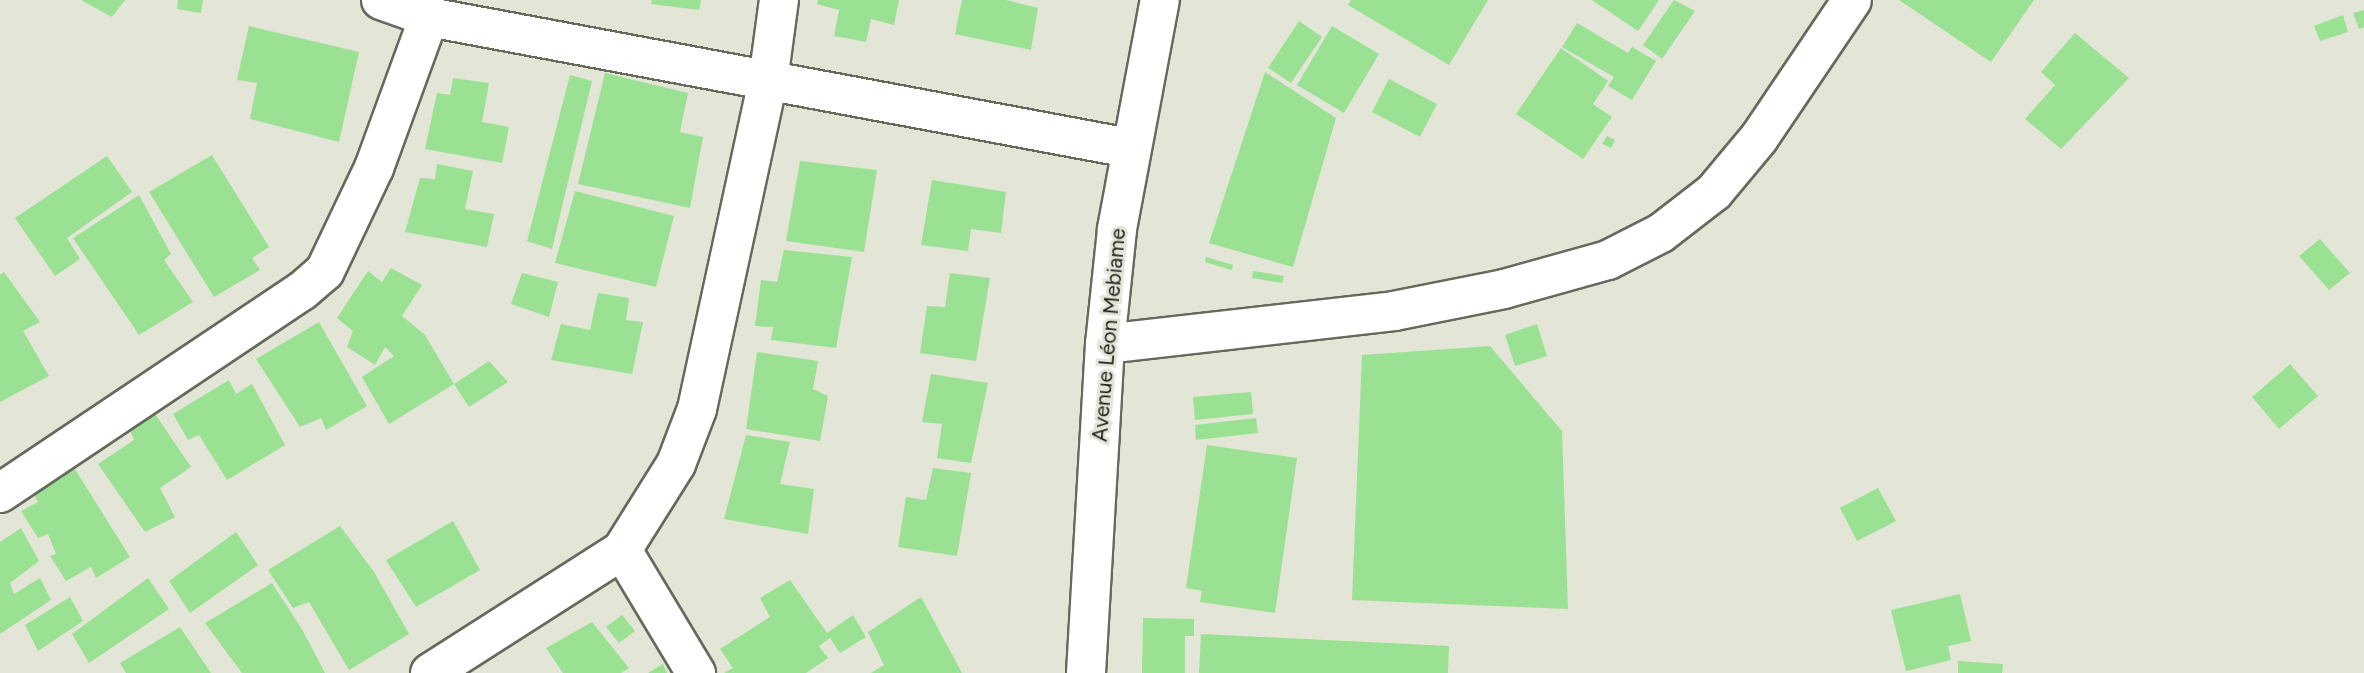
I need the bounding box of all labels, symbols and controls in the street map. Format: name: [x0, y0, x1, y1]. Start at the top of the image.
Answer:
street label: Avenue Léon Mebiame: [1087, 227, 1131, 443]

